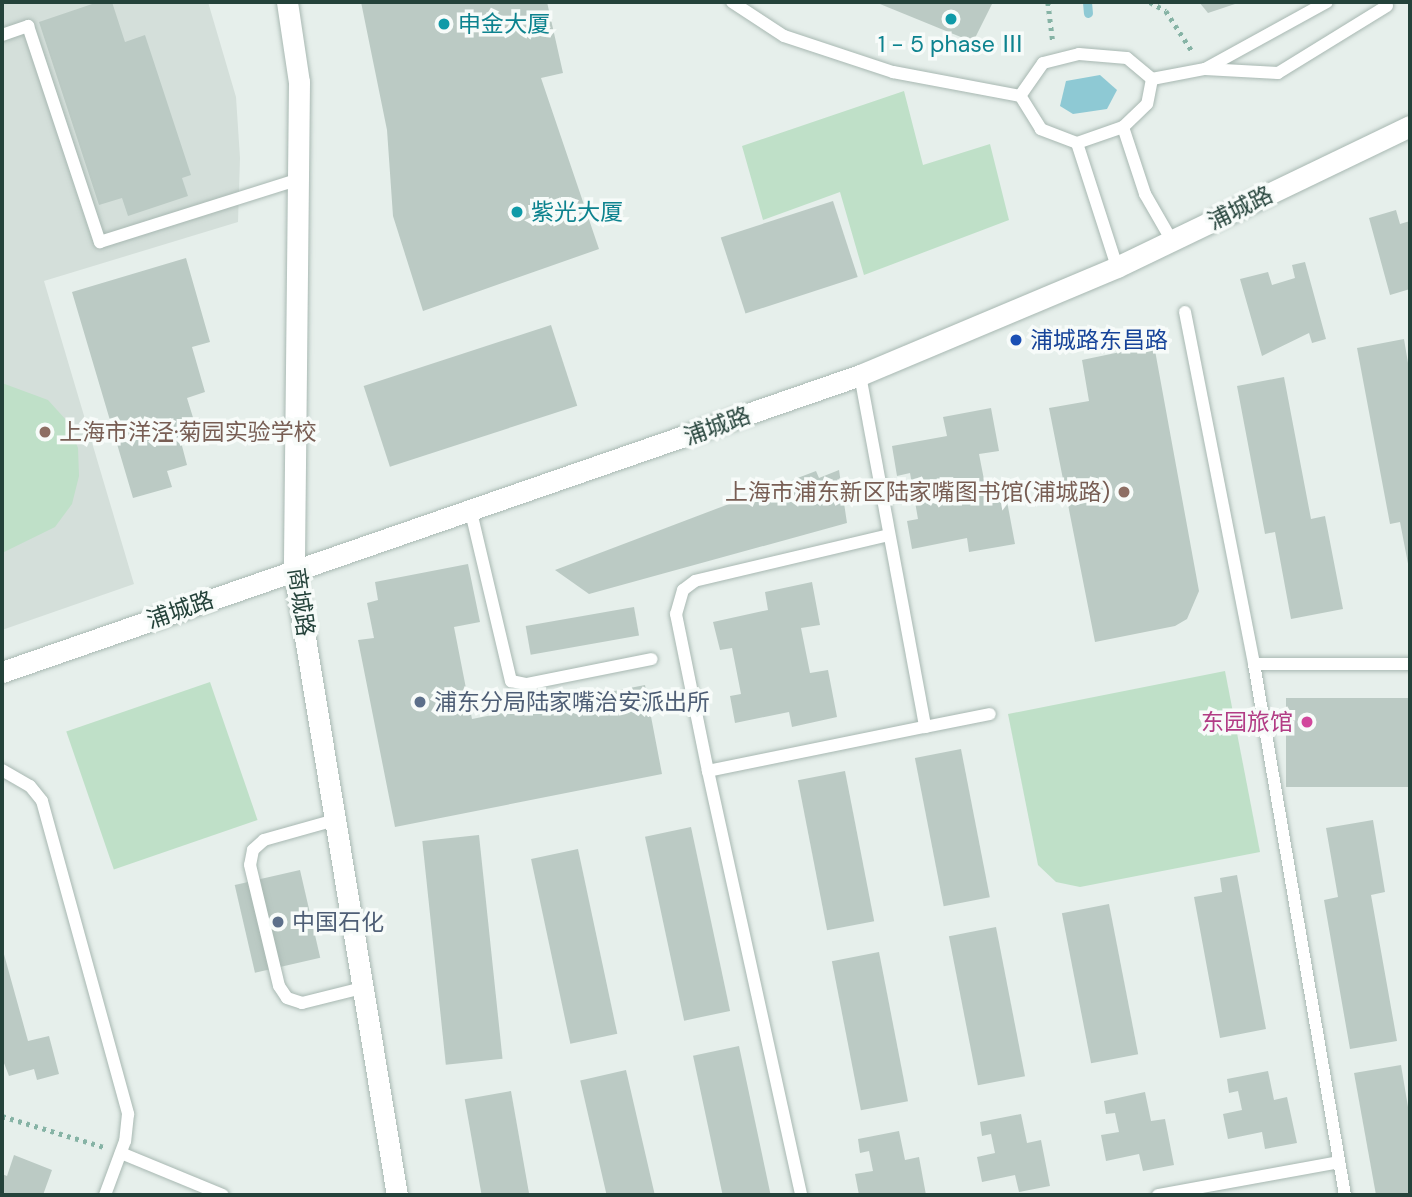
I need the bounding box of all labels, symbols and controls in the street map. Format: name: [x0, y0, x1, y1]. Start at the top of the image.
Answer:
place label: 申金大厦: [458, 10, 550, 38]
marker: 1 - 5 phase Ⅲ: [943, 11, 959, 27]
marker: 申金大厦: [436, 16, 452, 32]
place label: 1 - 5 phase Ⅲ: [878, 30, 1024, 58]
street label: 浦城路: [1203, 180, 1277, 236]
place label: 紫光大厦: [531, 198, 623, 226]
marker: 紫光大厦: [509, 204, 525, 220]
place label: 浦城路东昌路: [1030, 326, 1168, 354]
marker: 浦城路东昌路: [1008, 332, 1024, 348]
street label: 浦城路: [680, 401, 754, 451]
place label: 上海市洋泾·菊园实验学校: [59, 418, 317, 446]
marker: 上海市洋泾·菊园实验学校: [37, 424, 53, 440]
place label: 上海市浦东新区陆家嘴图书馆(浦城路): [725, 478, 1110, 506]
marker: 上海市浦东新区陆家嘴图书馆(浦城路): [1116, 484, 1132, 500]
street label: 商城路: [283, 566, 319, 638]
street label: 浦城路: [143, 586, 217, 634]
place label: 浦东分局陆家嘴治安派出所: [434, 688, 710, 716]
marker: 浦东分局陆家嘴治安派出所: [412, 694, 428, 710]
place label: 东园旅馆: [1201, 708, 1293, 736]
marker: 东园旅馆: [1299, 714, 1315, 730]
place label: 中国石化: [292, 908, 384, 936]
marker: 中国石化: [270, 914, 286, 930]

